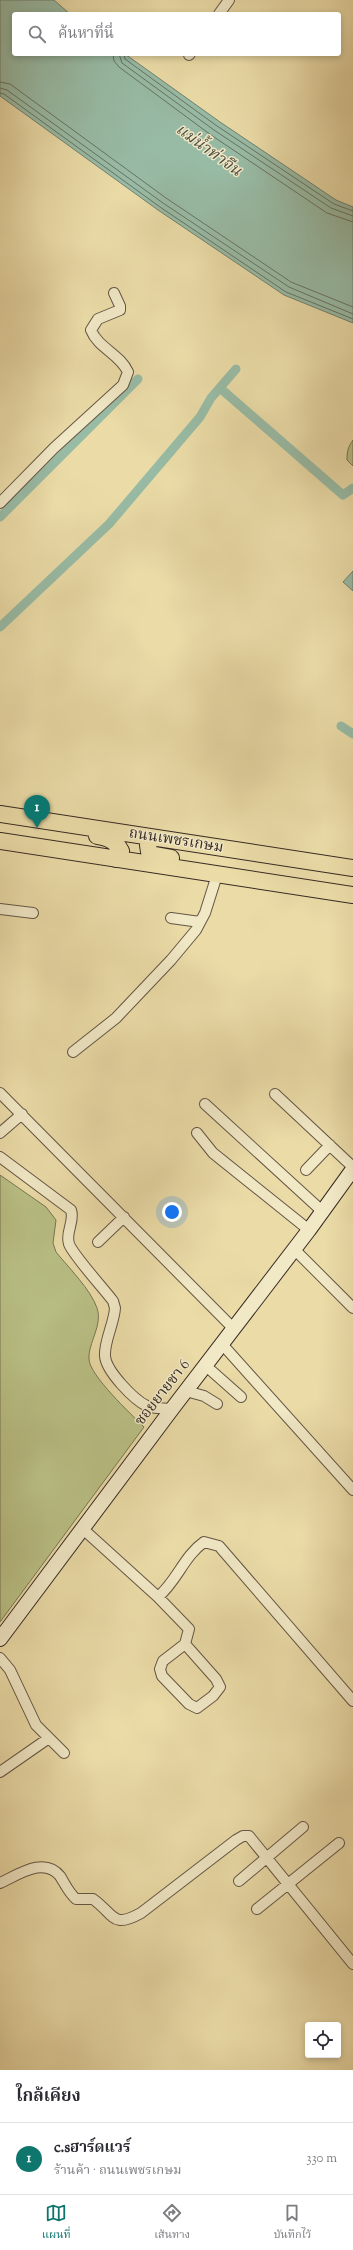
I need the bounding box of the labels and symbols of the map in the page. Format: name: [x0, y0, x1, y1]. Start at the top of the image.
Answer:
water label: แม่น้ำท่าจีน: [170, 118, 247, 183]
pin: 1: [24, 795, 50, 828]
street label: ถนนเพชรเกษม: [127, 823, 225, 859]
your location: [162, 1202, 182, 1222]
street label: ซอยยายชา 6: [130, 1355, 196, 1431]

